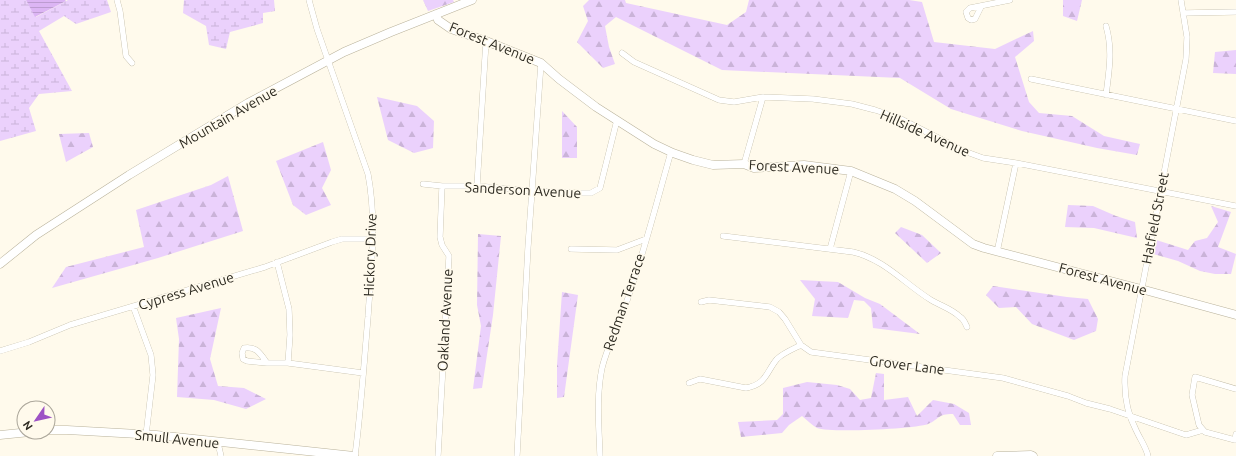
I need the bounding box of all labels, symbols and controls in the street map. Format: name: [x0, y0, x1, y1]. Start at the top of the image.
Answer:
street label: Forest Avenue: [447, 19, 537, 67]
street label: Mountain Avenue: [176, 82, 280, 152]
street label: Hillside Avenue: [878, 106, 972, 160]
street label: Forest Avenue: [748, 157, 840, 177]
street label: Hatfield Street: [1138, 170, 1172, 265]
street label: Sanderson Avenue: [464, 179, 582, 201]
street label: Hickory Drive: [361, 213, 379, 297]
street label: Redman Terrace: [600, 251, 648, 353]
street label: Forest Avenue: [1057, 260, 1149, 298]
street label: Oakland Avenue: [434, 268, 456, 372]
street label: Cypress Avenue: [136, 269, 236, 313]
street label: Grover Lane: [868, 352, 946, 378]
north arrow: [16, 400, 56, 440]
text: N: [20, 419, 35, 432]
street label: Smull Avenue: [134, 427, 220, 451]

